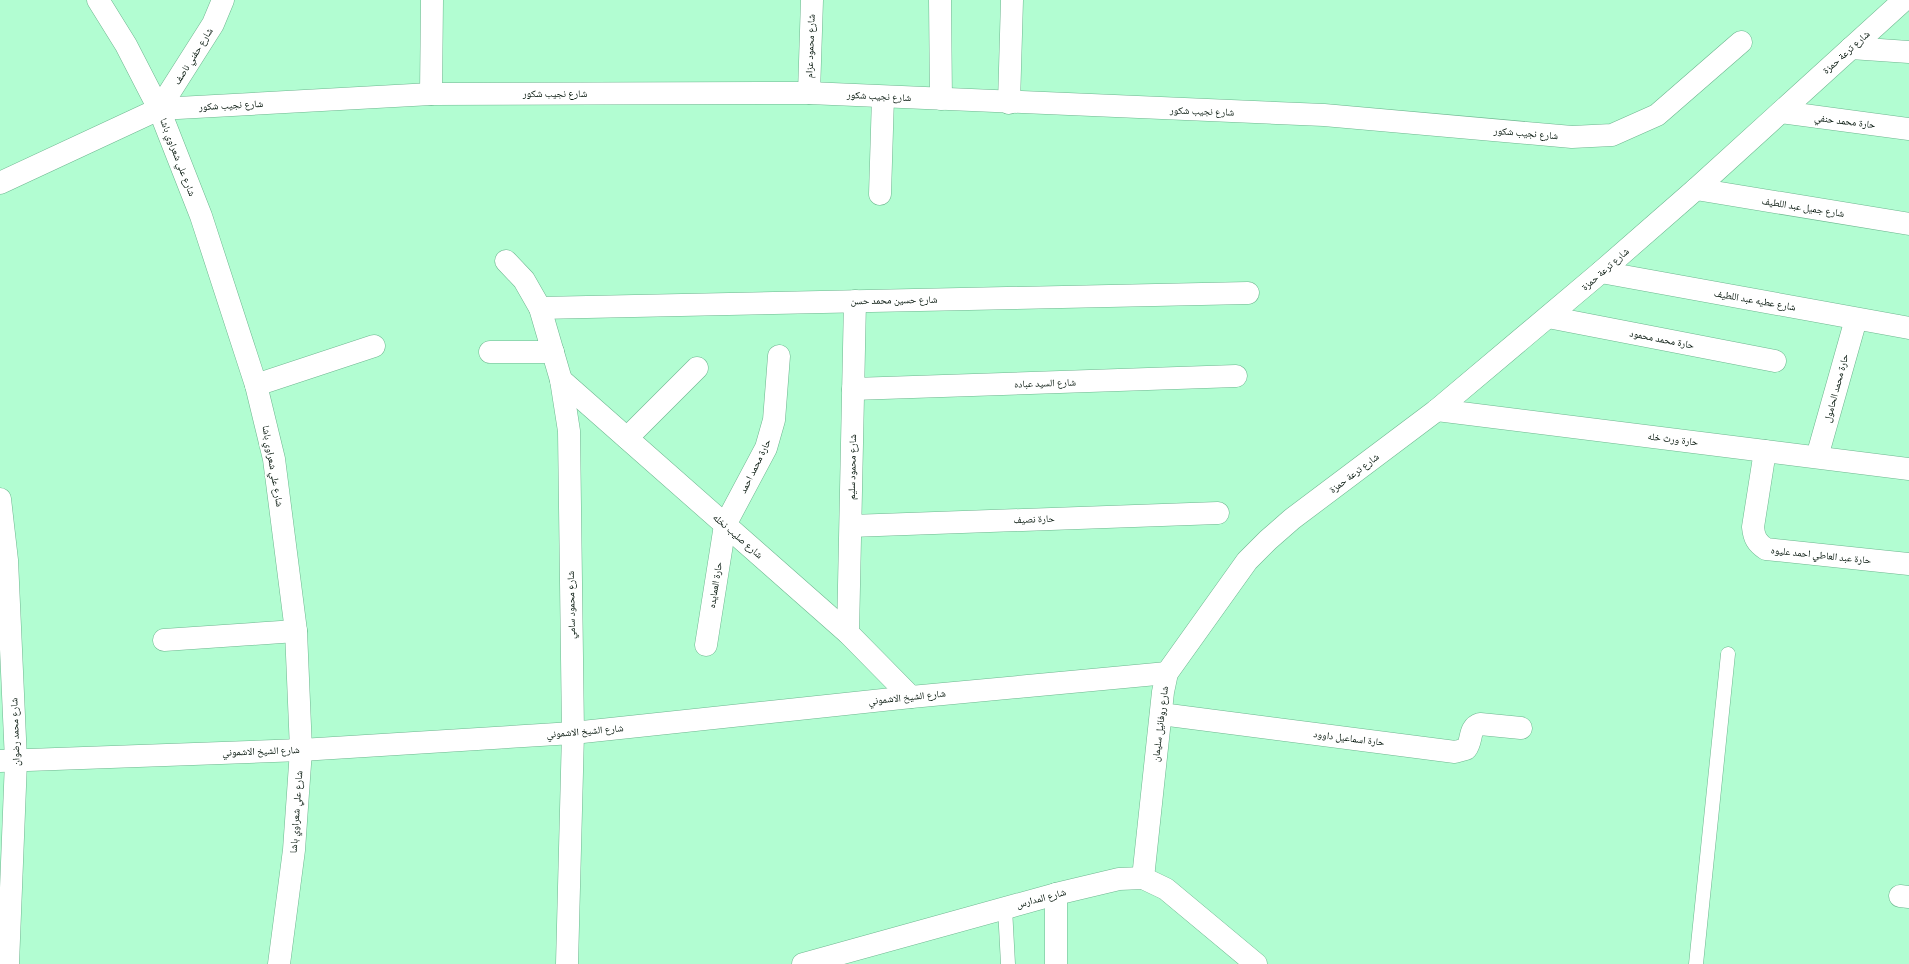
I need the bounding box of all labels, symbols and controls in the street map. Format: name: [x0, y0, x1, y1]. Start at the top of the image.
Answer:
street label: شارع محمود عزام: [803, 13, 819, 78]
street label: شارع حفني ناصف: [171, 25, 217, 88]
street label: شارع ترعة حمزة: [1820, 28, 1873, 77]
street label: شارع نجيب شكور: [522, 88, 588, 100]
street label: شارع نجيب شكور: [845, 89, 912, 104]
street label: شارع نجيب شكور: [198, 98, 264, 113]
street label: شارع نجيب شكور: [1169, 104, 1235, 119]
street label: حارة محمد حنفي: [1813, 112, 1877, 133]
street label: شارع علي شعراوي باشا: [156, 116, 198, 199]
street label: شارع نجيب شكور: [1492, 125, 1559, 142]
street label: شارع جميل عبد اللطيف: [1761, 195, 1846, 220]
street label: شارع ترعة حمزة: [1579, 245, 1632, 293]
street label: شارع عطيه عبد اللطيف: [1713, 287, 1797, 314]
street label: شارع حسين محمد حسن: [850, 294, 938, 307]
street label: حارة محمد محمود: [1629, 327, 1696, 351]
street label: حارة محمد الحامول: [1822, 352, 1852, 424]
street label: شارع السيد عباده: [1014, 376, 1077, 391]
street label: شارع علي شعراوي باشا: [258, 424, 286, 509]
street label: حارة ورث خله: [1647, 430, 1700, 448]
street label: شارع محمود سليم: [846, 434, 860, 500]
street label: حارة محمد احمد: [737, 436, 773, 495]
street label: شارع ترعة حمزة: [1327, 451, 1382, 496]
street label: شارع صليب نخله: [710, 511, 765, 562]
street label: حارة نصيف: [1013, 513, 1056, 525]
street label: حارة عبد العاطي احمد عليوه: [1770, 544, 1872, 568]
street label: حارة العمايده: [706, 560, 724, 609]
street label: شارع محمود سامي: [565, 570, 580, 639]
street label: شارع روفائيل سليمان: [1150, 685, 1171, 763]
street label: شارع الشيخ الاشموني: [868, 687, 947, 709]
street label: شارع محمد رضوان: [8, 697, 23, 766]
street label: شارع الشيخ الاشموني: [546, 722, 625, 742]
street label: حارة اسماعيل داوود: [1313, 728, 1386, 749]
street label: شارع الشيخ الاشموني: [222, 744, 300, 760]
street label: شارع علي شعراوي باشا: [288, 770, 307, 854]
street label: شارع المدارس: [1015, 886, 1068, 911]

